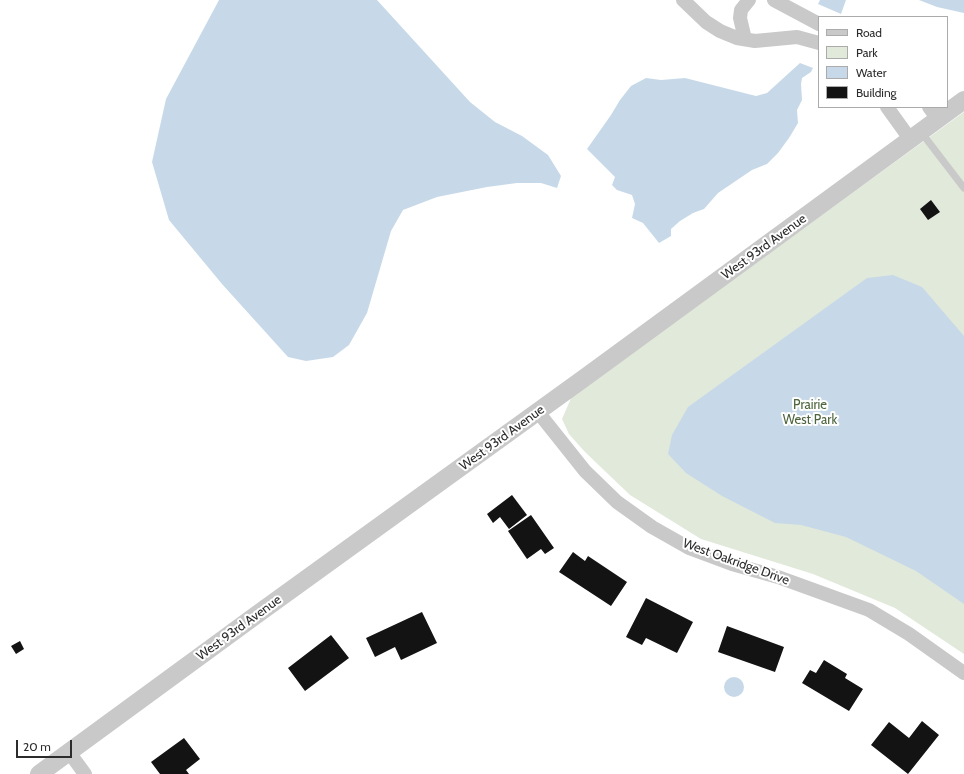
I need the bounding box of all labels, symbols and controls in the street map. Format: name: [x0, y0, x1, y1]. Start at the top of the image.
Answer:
legend: [818, 16, 948, 108]
text: Road: [856, 25, 882, 40]
text: Park: [856, 45, 878, 60]
text: Water: [856, 65, 886, 80]
text: Building: [856, 85, 897, 100]
street label: West 93rd Avenue: [719, 211, 809, 283]
park label: Prairie West Park: [783, 397, 837, 428]
street label: West 93rd Avenue: [457, 402, 547, 474]
street label: West Oakridge Drive: [681, 535, 791, 589]
street label: West 93rd Avenue: [194, 592, 284, 664]
scale bar: [18, 732, 74, 758]
text: 20 m: [23, 739, 51, 754]

